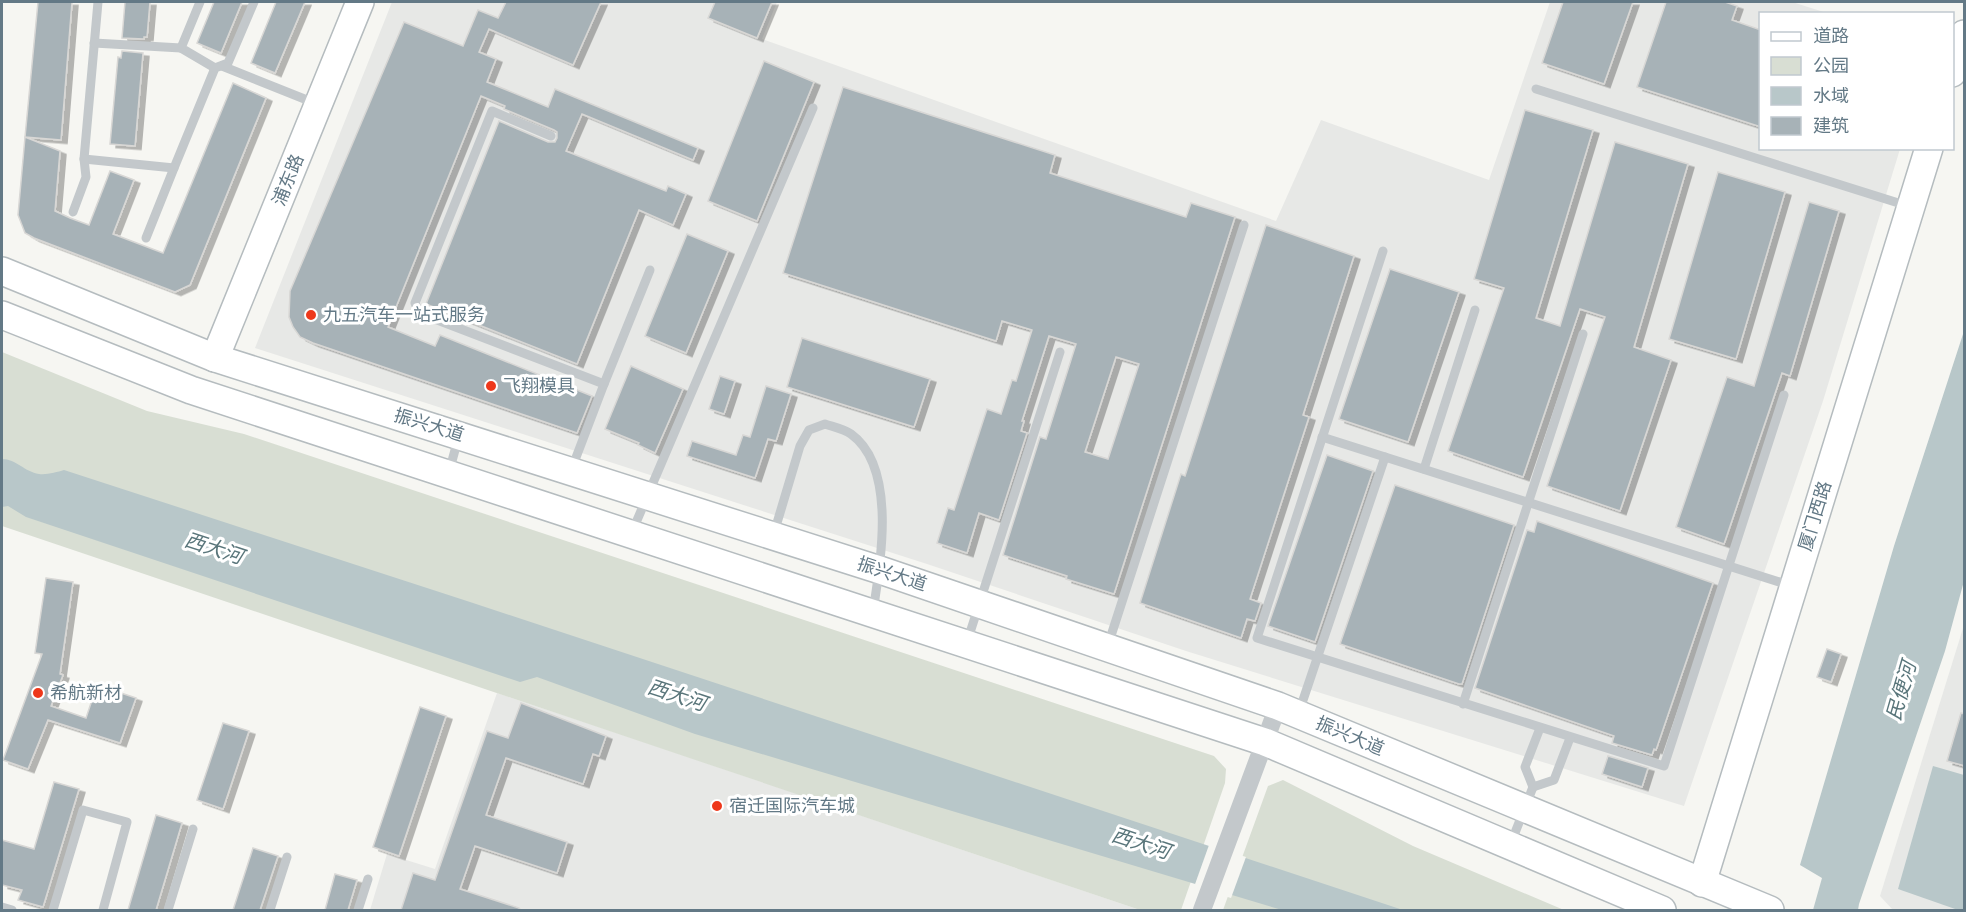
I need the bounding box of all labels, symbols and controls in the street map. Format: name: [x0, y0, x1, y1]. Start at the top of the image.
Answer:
legend: [1759, 12, 1954, 150]
text: 道路: [1813, 23, 1849, 48]
text: 公园: [1813, 53, 1849, 78]
text: 水域: [1813, 83, 1849, 108]
text: 建筑: [1813, 113, 1849, 138]
street label: 浦东路: [266, 150, 309, 210]
place label: 九五汽车一站式服务: [323, 302, 485, 327]
marker: 九五汽车一站式服务: [304, 308, 318, 322]
place label: 飞翔模具: [503, 373, 575, 398]
marker: 飞翔模具: [484, 379, 498, 393]
street label: 振兴大道: [391, 402, 467, 447]
street label: 厦门西路: [1792, 478, 1837, 554]
water label: 西大河: [181, 525, 251, 571]
street label: 振兴大道: [854, 551, 930, 597]
water label: 民便河: [1879, 654, 1923, 723]
water label: 西大河: [644, 672, 714, 718]
place label: 希航新材: [50, 680, 122, 705]
marker: 希航新材: [31, 686, 45, 700]
street label: 振兴大道: [1312, 710, 1388, 761]
place label: 宿迁国际汽车城: [729, 793, 855, 818]
marker: 宿迁国际汽车城: [710, 799, 724, 813]
water label: 西大河: [1108, 820, 1178, 866]

